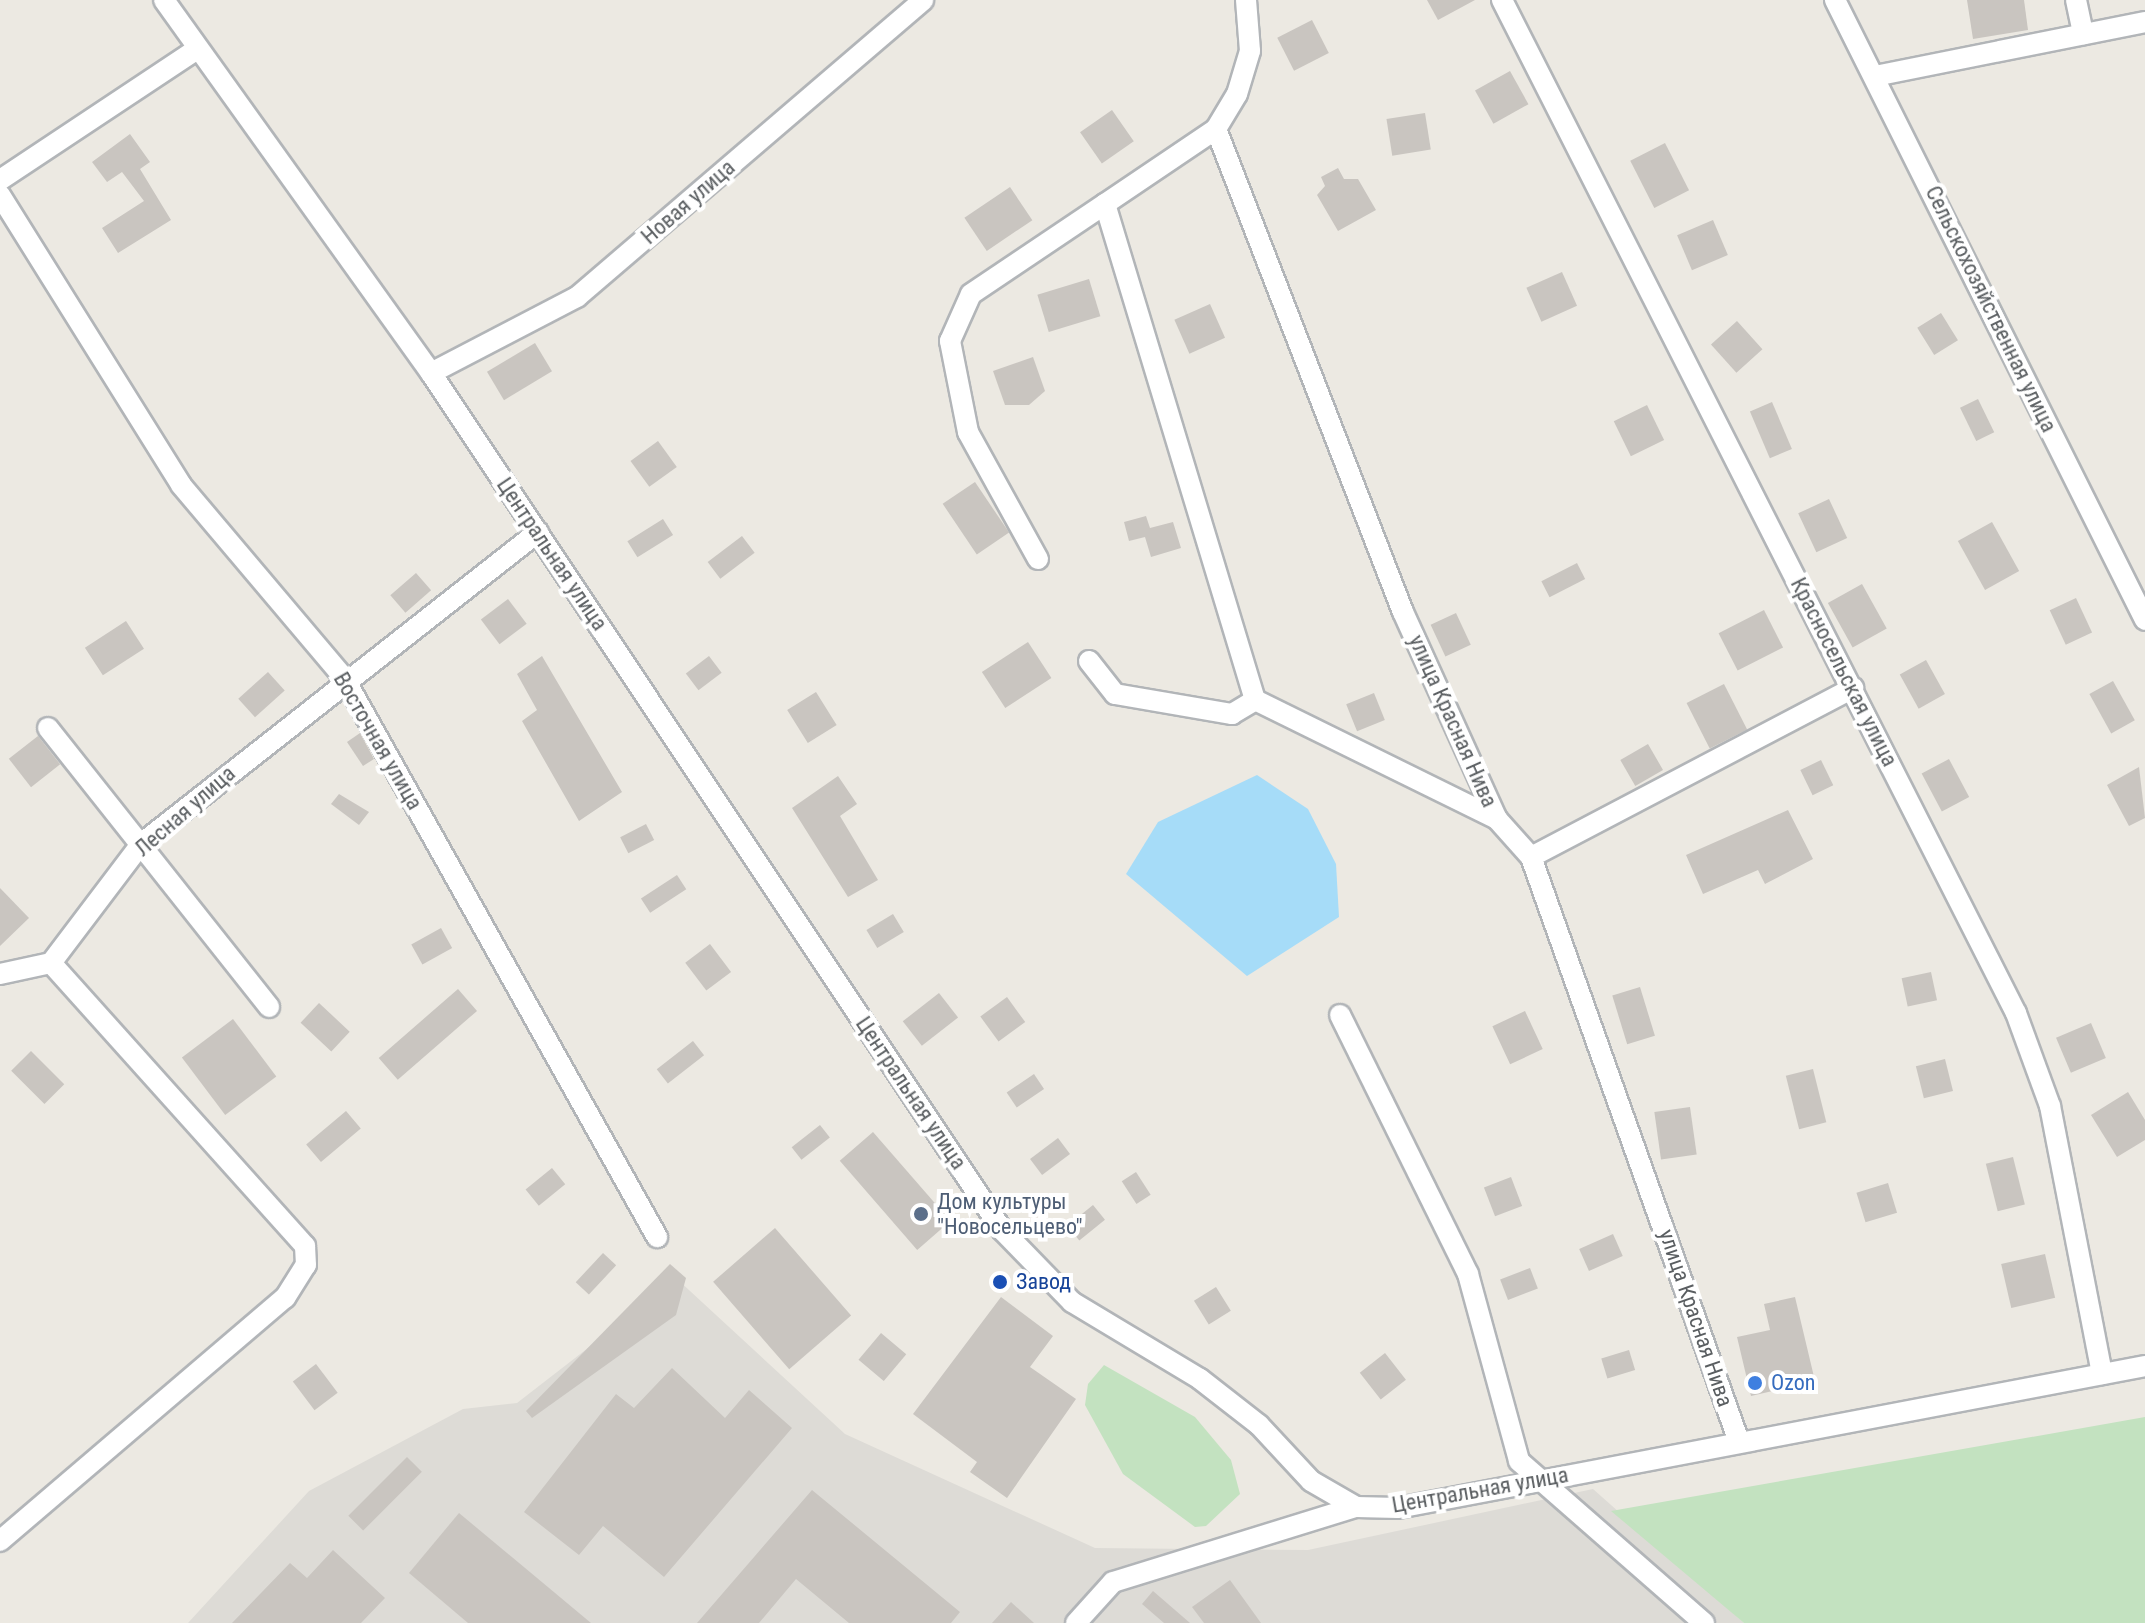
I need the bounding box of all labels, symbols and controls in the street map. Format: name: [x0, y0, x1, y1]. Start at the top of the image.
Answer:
street label: Новая улица: [636, 154, 740, 250]
street label: Сельскохозяйственная улица: [1920, 182, 2062, 436]
street label: Центральная улица: [491, 473, 613, 635]
street label: Красносельская улица: [1785, 573, 1903, 771]
street label: улица Красная Нива: [1403, 631, 1503, 811]
street label: Восточная улица: [328, 668, 428, 814]
street label: Лесная улица: [129, 760, 241, 862]
street label: Центральная улица: [850, 1012, 972, 1174]
place label: Дом культуры "Новосельцево": [937, 1188, 1083, 1240]
marker: Дом культуры "Новосельцево": [912, 1205, 930, 1223]
street label: улица Красная Нива: [1653, 1226, 1739, 1410]
place label: Завод: [1016, 1269, 1071, 1295]
marker: Завод: [991, 1273, 1009, 1291]
place label: Ozon: [1771, 1370, 1815, 1396]
marker: Ozon: [1746, 1374, 1764, 1392]
street label: Центральная улица: [1390, 1461, 1570, 1519]

